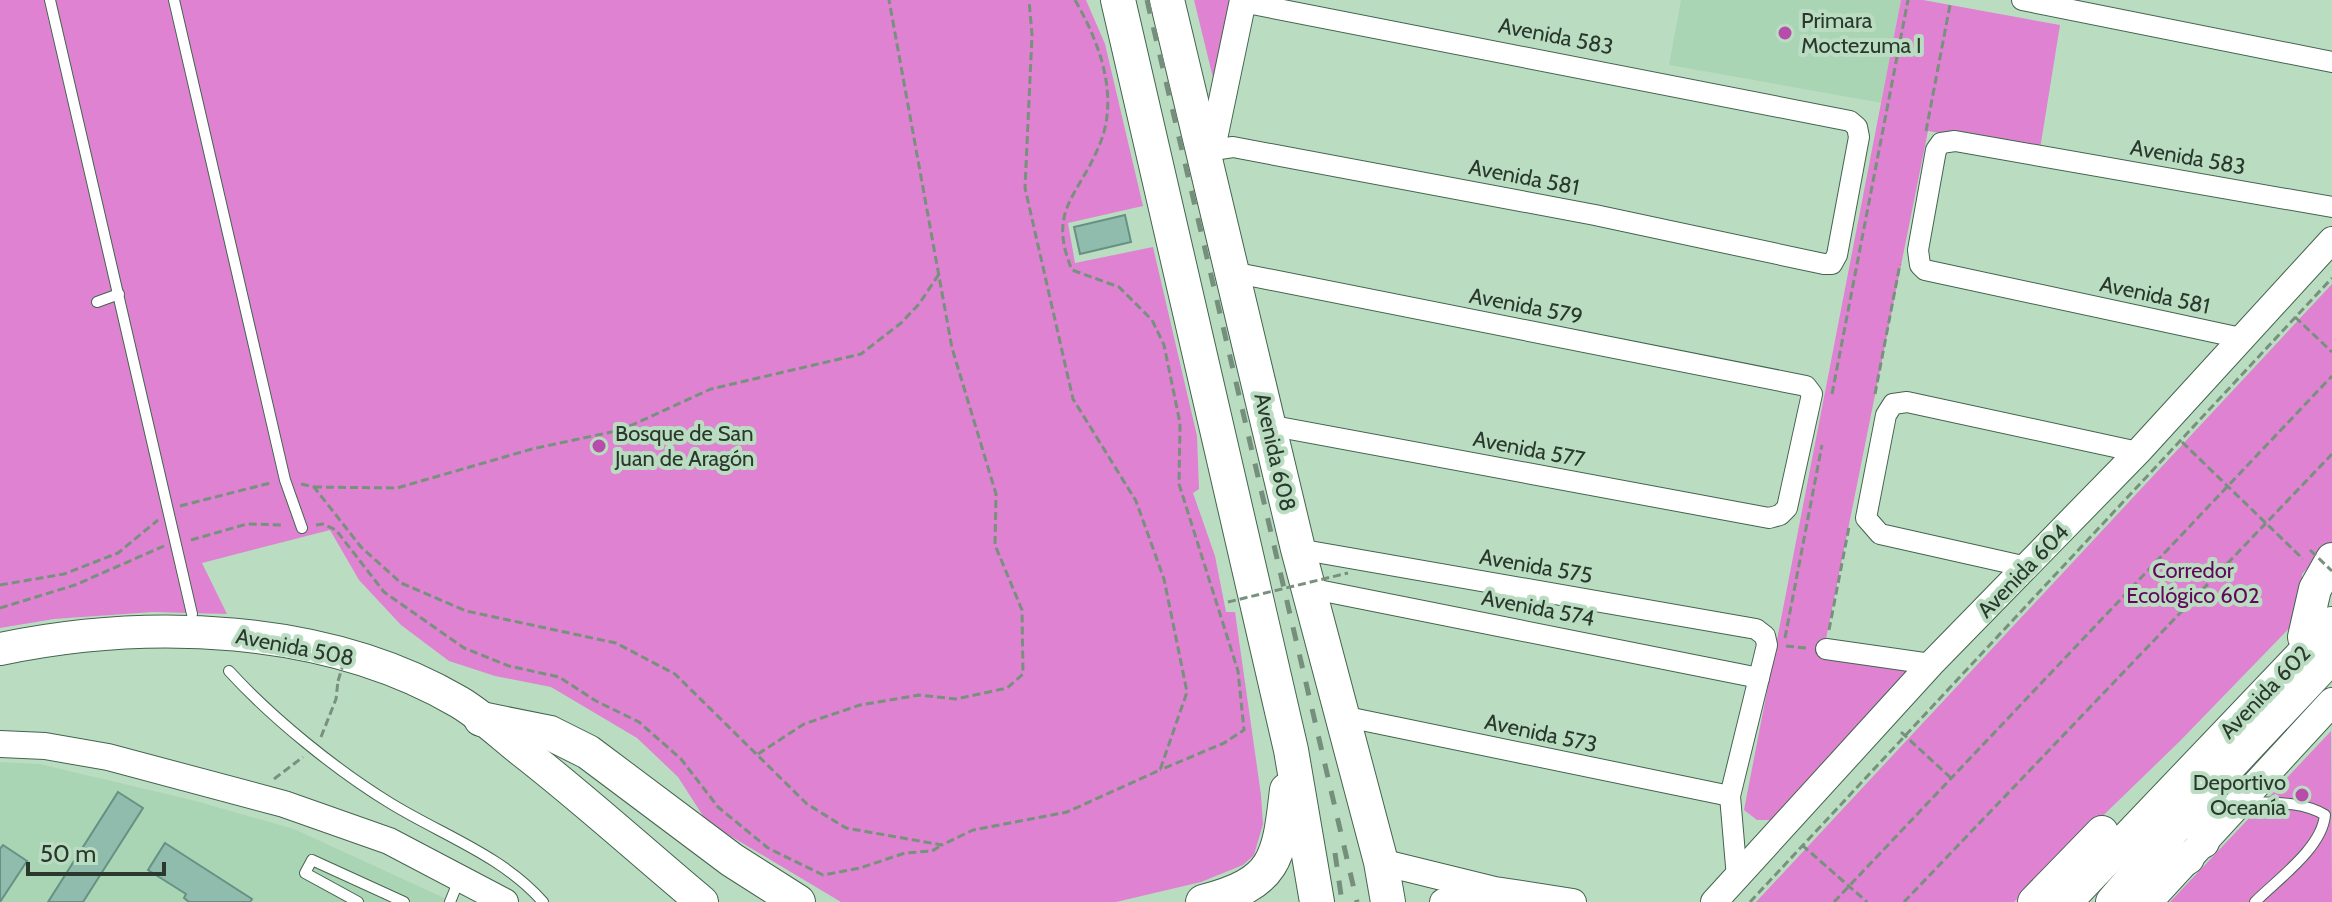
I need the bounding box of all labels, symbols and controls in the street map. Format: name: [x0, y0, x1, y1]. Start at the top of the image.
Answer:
place label: Primara Moctezuma I: [1801, 7, 1922, 59]
street label: Avenida 583: [1496, 12, 1616, 60]
marker: Primara Moctezuma I: [1776, 24, 1794, 42]
street label: Avenida 583: [2128, 134, 2248, 180]
street label: Avenida 581: [1467, 153, 1581, 201]
street label: Avenida 581: [2098, 270, 2212, 320]
street label: Avenida 579: [1467, 282, 1585, 330]
street label: Avenida 608: [1248, 390, 1302, 514]
place label: Bosque de San Juan de Aragón: [614, 420, 754, 472]
street label: Avenida 577: [1471, 425, 1587, 473]
marker: Bosque de San Juan de Aragón: [590, 437, 608, 455]
street label: Avenida 604: [1972, 518, 2075, 624]
street label: Avenida 575: [1477, 543, 1595, 589]
park label: Corredor Ecológico 602: [2126, 557, 2260, 609]
street label: Avenida 574: [1479, 584, 1597, 632]
street label: Avenida 508: [234, 622, 356, 672]
street label: Avenida 602: [2214, 640, 2316, 744]
street label: Avenida 573: [1482, 708, 1600, 758]
place label: Deportivo Oceanía: [2193, 769, 2286, 821]
marker: Deportivo Oceanía: [2293, 786, 2311, 804]
scale bar: [28, 826, 164, 876]
text: 50 m: [40, 839, 96, 868]

